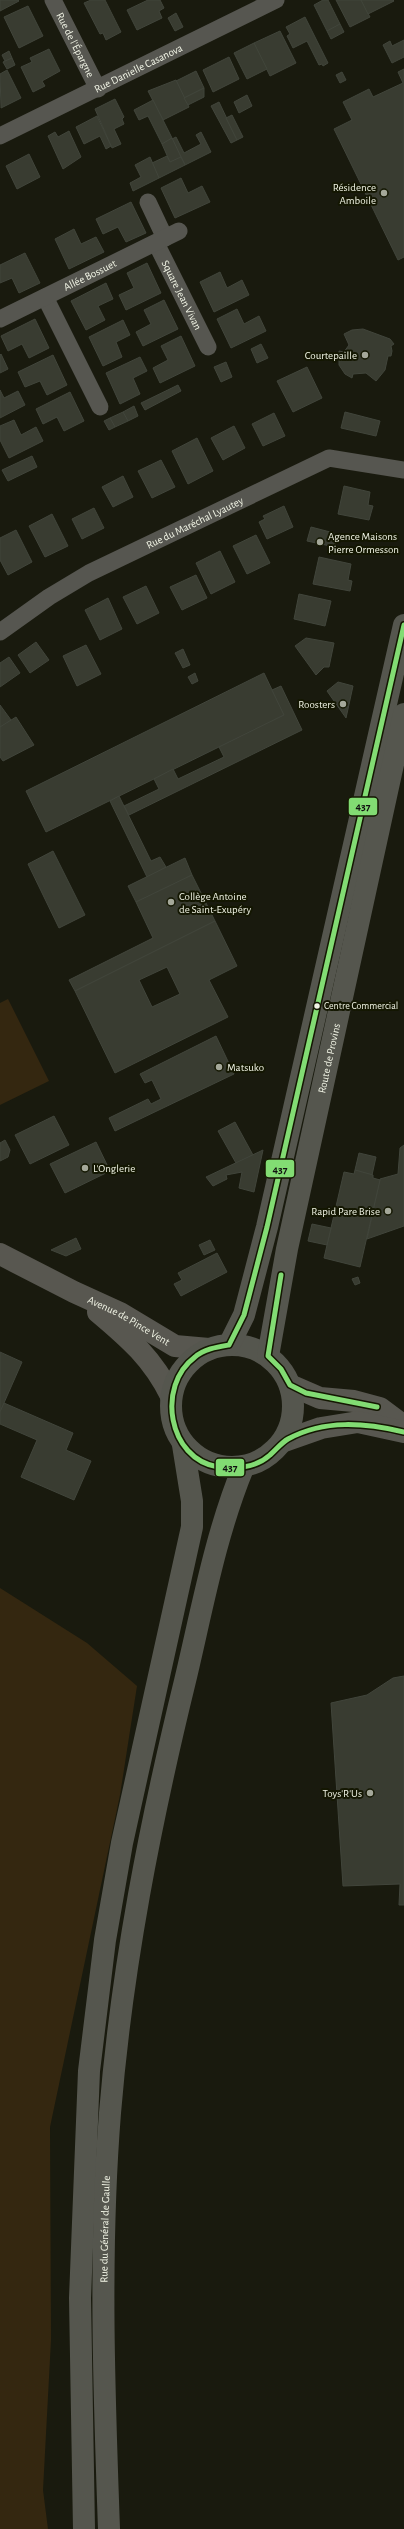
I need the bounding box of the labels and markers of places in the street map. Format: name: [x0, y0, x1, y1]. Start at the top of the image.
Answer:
place label: Résidence Amboile: [333, 182, 376, 206]
marker: Résidence Amboile: [379, 188, 389, 198]
place label: Courtepaille: [305, 350, 357, 361]
marker: Courtepaille: [360, 350, 370, 360]
place label: Agence Maisons Pierre Ormesson: [328, 531, 399, 555]
marker: Agence Maisons Pierre Ormesson: [315, 537, 325, 547]
place label: Roosters: [298, 699, 335, 710]
marker: Roosters: [338, 699, 348, 709]
place label: Collège Antoine de Saint-Exupéry: [179, 891, 251, 915]
marker: Collège Antoine de Saint-Exupéry: [166, 897, 176, 907]
marker: Centre Commercial: [312, 1001, 322, 1011]
place label: Centre Commercial: [324, 1001, 398, 1011]
marker: Matsuko: [214, 1062, 224, 1072]
place label: Matsuko: [227, 1062, 264, 1073]
marker: L'Onglerie: [80, 1163, 90, 1173]
place label: L'Onglerie: [93, 1163, 135, 1174]
place label: Rapid Pare Brise: [311, 1206, 380, 1217]
marker: Rapid Pare Brise: [383, 1206, 393, 1216]
place label: Toys'R'Us: [323, 1788, 362, 1799]
marker: Toys'R'Us: [365, 1788, 375, 1798]

